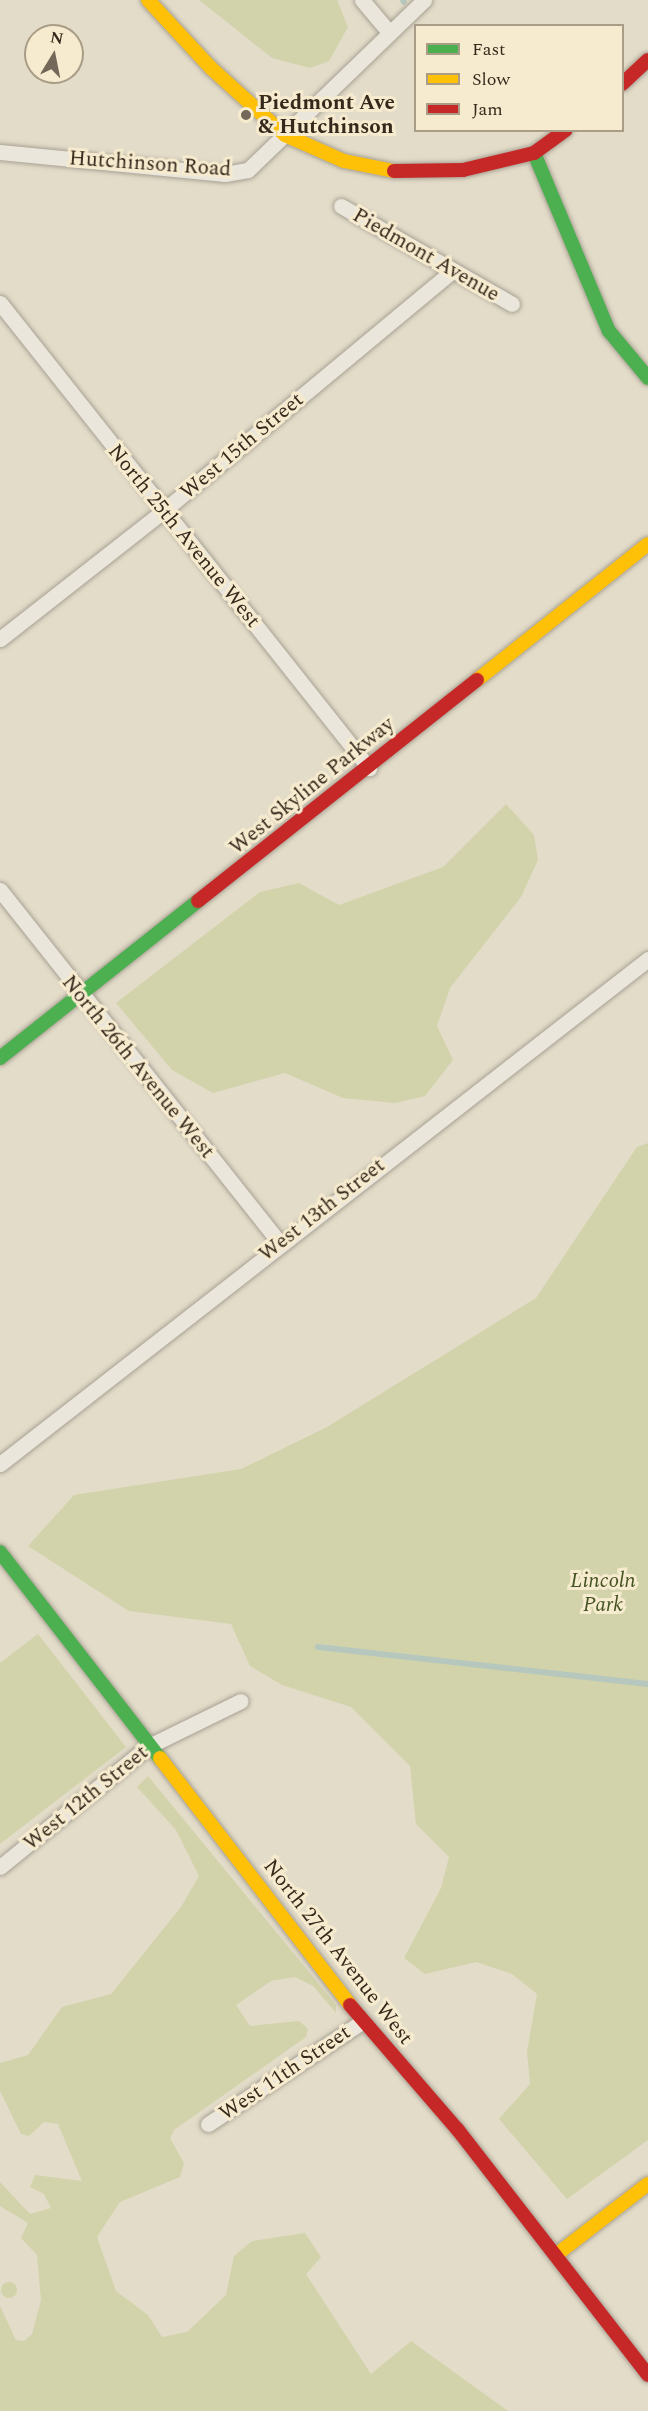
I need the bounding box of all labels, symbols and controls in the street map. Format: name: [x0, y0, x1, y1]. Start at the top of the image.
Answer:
north arrow: [24, 24, 84, 84]
legend: [414, 24, 624, 132]
text: N: [48, 25, 65, 51]
text: Fast: [472, 36, 505, 63]
text: Slow: [472, 66, 510, 93]
place label: Piedmont Ave & Hutchinson: [258, 90, 395, 140]
text: Jam: [472, 96, 503, 123]
marker: Piedmont Ave & Hutchinson: [239, 108, 253, 122]
street label: Hutchinson Road: [68, 146, 232, 182]
street label: Piedmont Avenue: [348, 203, 504, 307]
street label: West 15th Street: [175, 387, 309, 505]
street label: North 25th Avenue West: [102, 439, 266, 633]
street label: West Skyline Parkway: [225, 712, 399, 860]
street label: North 26th Avenue West: [56, 970, 220, 1164]
street label: West 13th Street: [254, 1153, 390, 1267]
park label: Lincoln Park: [570, 1568, 636, 1618]
street label: West 12th Street: [19, 1740, 153, 1856]
street label: North 27th Avenue West: [258, 1854, 418, 2050]
street label: West 11th Street: [215, 2020, 355, 2126]

